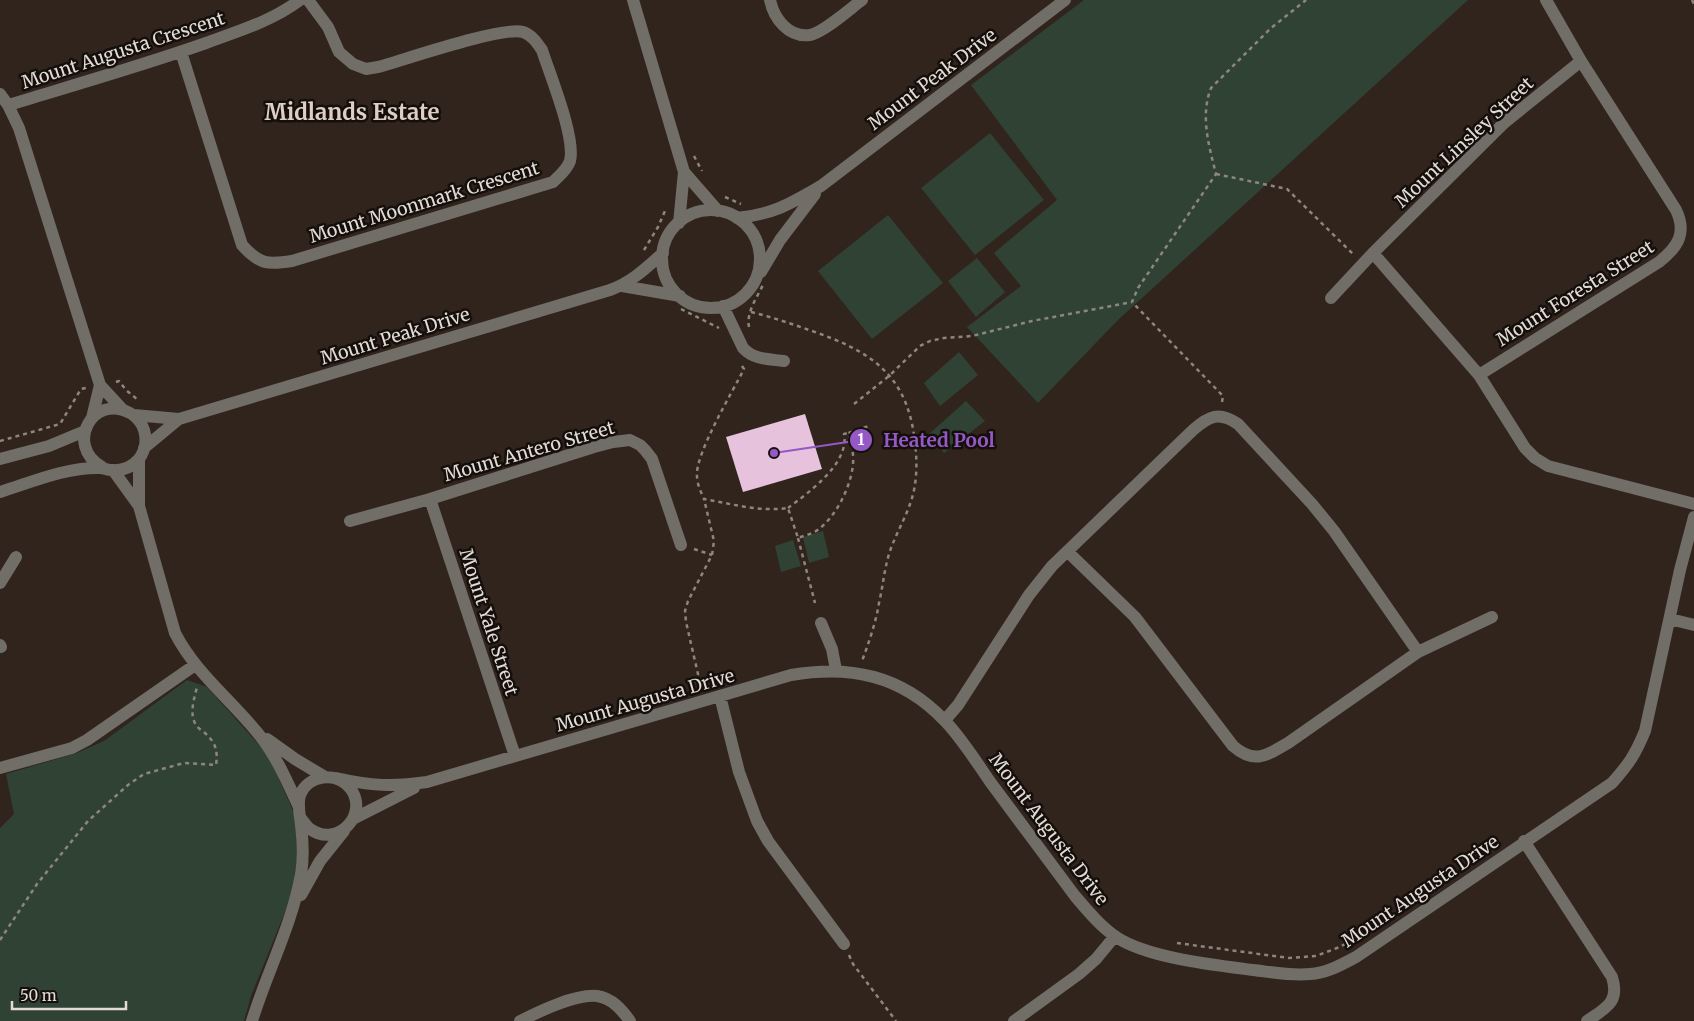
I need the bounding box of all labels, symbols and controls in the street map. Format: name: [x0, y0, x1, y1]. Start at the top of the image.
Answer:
street label: Mount Augusta Crescent: [18, 6, 228, 94]
street label: Mount Peak Drive: [863, 23, 1001, 135]
street label: Mount Linsley Street: [1390, 72, 1538, 212]
district label: Midlands Estate: [264, 98, 440, 126]
street label: Mount Moonmark Crescent: [306, 156, 542, 248]
street label: Mount Foresta Street: [1492, 235, 1658, 351]
street label: Mount Peak Drive: [318, 302, 472, 370]
street label: Mount Antero Street: [441, 416, 617, 486]
callout: Heated Pool: [848, 423, 1005, 457]
text: Heated Pool: [883, 428, 995, 452]
text: 1: [858, 430, 865, 449]
street label: Mount Yale Street: [454, 546, 524, 698]
street label: Mount Augusta Drive: [553, 664, 737, 736]
street label: Mount Augusta Drive: [984, 748, 1114, 910]
street label: Mount Augusta Drive: [1337, 830, 1503, 952]
scale bar: [12, 978, 126, 1010]
text: 50 m: [20, 986, 57, 1005]

